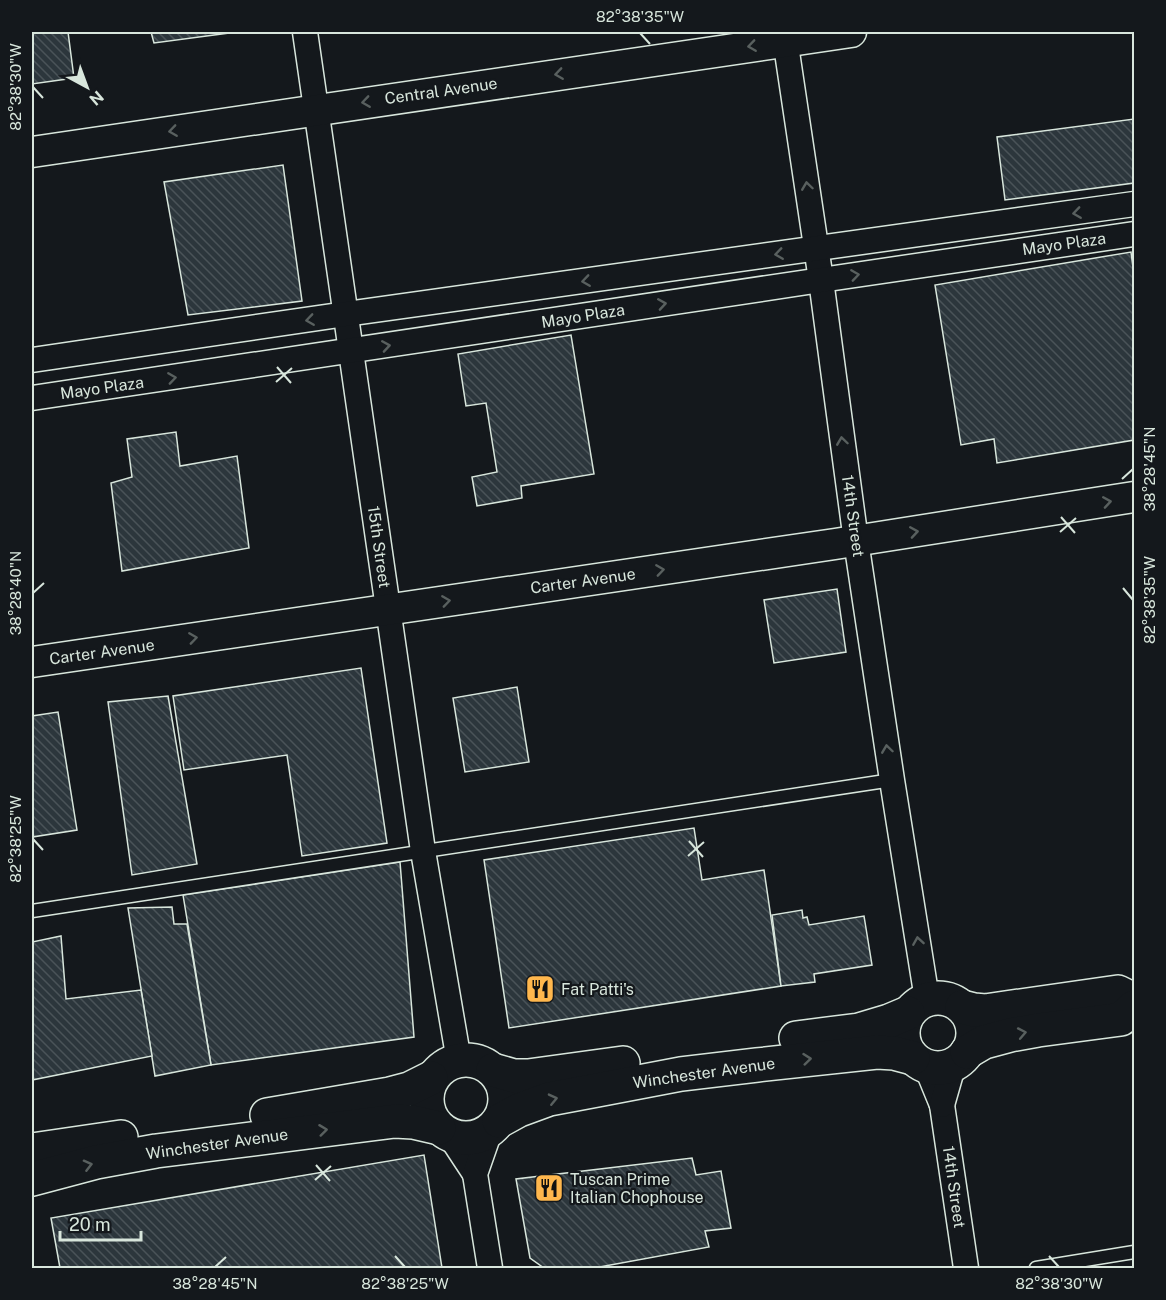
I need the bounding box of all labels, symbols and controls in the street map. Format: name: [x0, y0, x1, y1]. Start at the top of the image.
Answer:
text: 82°38'35"W: [596, 8, 684, 25]
one-way arrow: [747, 39, 757, 51]
text: 82°38'30"W: [7, 43, 24, 131]
north arrow: [57, 57, 117, 117]
one-way arrow: [554, 67, 564, 79]
street label: Central Avenue: [383, 74, 499, 108]
text: N: [86, 87, 107, 109]
one-way arrow: [361, 96, 371, 108]
one-way arrow: [169, 124, 178, 136]
one-way arrow: [801, 181, 813, 190]
one-way arrow: [1072, 206, 1081, 218]
street label: Mayo Plaza: [1021, 229, 1107, 259]
one-way arrow: [775, 248, 784, 260]
one-way arrow: [850, 269, 859, 281]
one-way arrow: [582, 274, 591, 287]
one-way arrow: [657, 298, 667, 310]
street label: Mayo Plaza: [540, 300, 626, 332]
one-way arrow: [305, 313, 315, 325]
one-way arrow: [382, 340, 391, 352]
one-way arrow: [168, 372, 177, 384]
street label: Mayo Plaza: [59, 373, 145, 403]
text: 38°28'45"N: [1141, 427, 1158, 511]
one-way arrow: [837, 437, 849, 446]
street label: 14th Street: [838, 474, 868, 558]
one-way arrow: [1102, 496, 1111, 508]
street label: 15th Street: [364, 505, 394, 589]
one-way arrow: [909, 526, 919, 539]
text: 38°28'40"N: [7, 551, 24, 635]
text: 82°38'35"W: [1141, 556, 1158, 644]
street label: Carter Avenue: [529, 564, 637, 598]
one-way arrow: [655, 564, 664, 576]
one-way arrow: [441, 595, 451, 607]
one-way arrow: [188, 632, 198, 645]
street label: Carter Avenue: [48, 635, 156, 669]
one-way arrow: [882, 744, 894, 753]
text: 82°38'25"W: [7, 795, 24, 883]
one-way arrow: [913, 936, 925, 946]
restaurant icon: Fat Patti's: [524, 973, 556, 1005]
place label: Fat Patti's: [561, 980, 634, 999]
one-way arrow: [1016, 1027, 1026, 1040]
street label: Winchester Avenue: [632, 1054, 776, 1092]
one-way arrow: [803, 1054, 812, 1066]
one-way arrow: [547, 1093, 557, 1106]
one-way arrow: [318, 1124, 327, 1137]
street label: Winchester Avenue: [145, 1125, 289, 1163]
street label: 14th Street: [939, 1145, 969, 1229]
one-way arrow: [83, 1159, 93, 1172]
place label: Tuscan Prime Italian Chophouse: [570, 1170, 704, 1207]
restaurant icon: Tuscan Prime Italian Chophouse: [533, 1172, 565, 1204]
scale bar: [60, 1204, 141, 1242]
text: 20 m: [69, 1214, 111, 1235]
text: 38°28'45"N: [173, 1275, 257, 1292]
text: 82°38'25"W: [361, 1275, 449, 1292]
text: 82°38'30"W: [1015, 1275, 1103, 1292]

